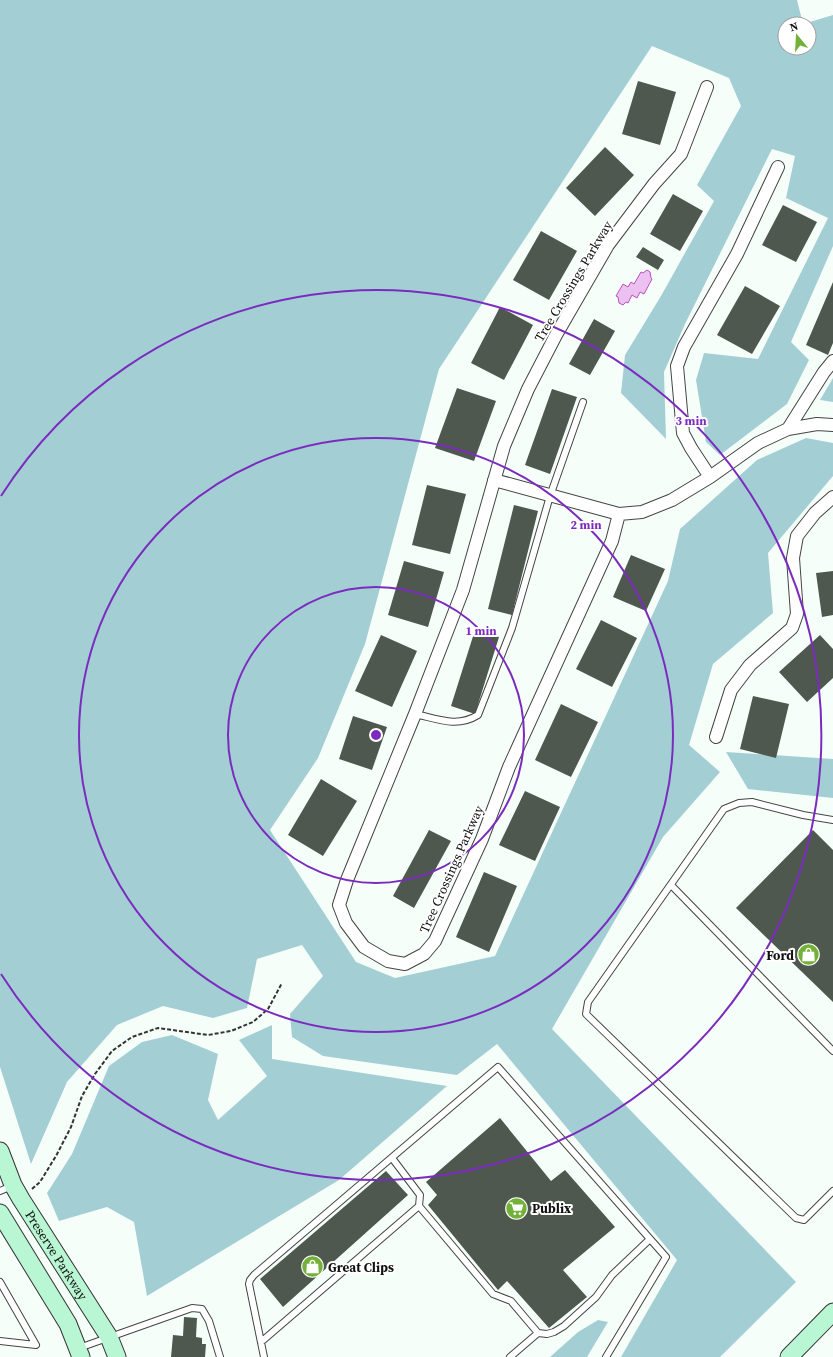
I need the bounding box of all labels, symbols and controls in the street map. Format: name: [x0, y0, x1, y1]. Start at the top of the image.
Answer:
north arrow: [777, 16, 817, 56]
text: N: [788, 19, 800, 35]
street label: Tree Crossings Parkway: [531, 218, 616, 345]
text: 3 min: [675, 413, 707, 429]
text: 2 min: [570, 517, 602, 533]
text: 1 min: [465, 623, 497, 639]
centre of rings: [369, 728, 383, 742]
street label: Tree Crossings Parkway: [416, 802, 487, 936]
shop icon: Ford: [796, 942, 822, 968]
place label: Ford: [766, 947, 794, 964]
supermarket icon: Publix: [503, 1195, 529, 1221]
place label: Publix: [532, 1200, 572, 1217]
street label: Preserve Parkway: [21, 1207, 91, 1304]
shop icon: Great Clips: [300, 1254, 326, 1280]
place label: Great Clips: [328, 1259, 394, 1276]

